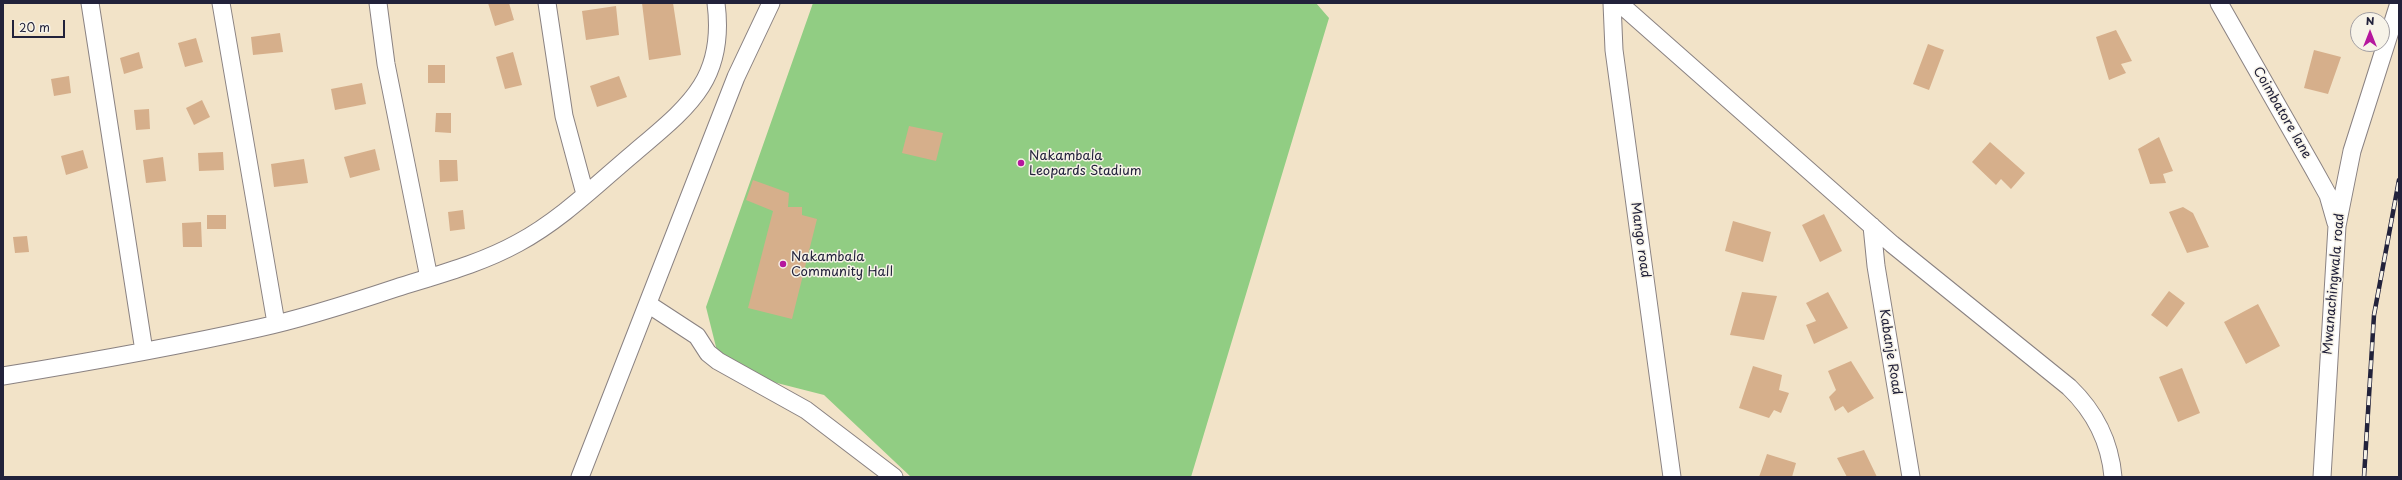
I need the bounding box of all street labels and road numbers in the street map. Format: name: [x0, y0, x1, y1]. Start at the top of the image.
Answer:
street label: Coimbatore lane: [2249, 64, 2315, 162]
street label: Mango road: [1627, 201, 1653, 279]
street label: Mwanachingwala road: [2320, 213, 2348, 355]
street label: Kabanje Road: [1876, 308, 1904, 396]

